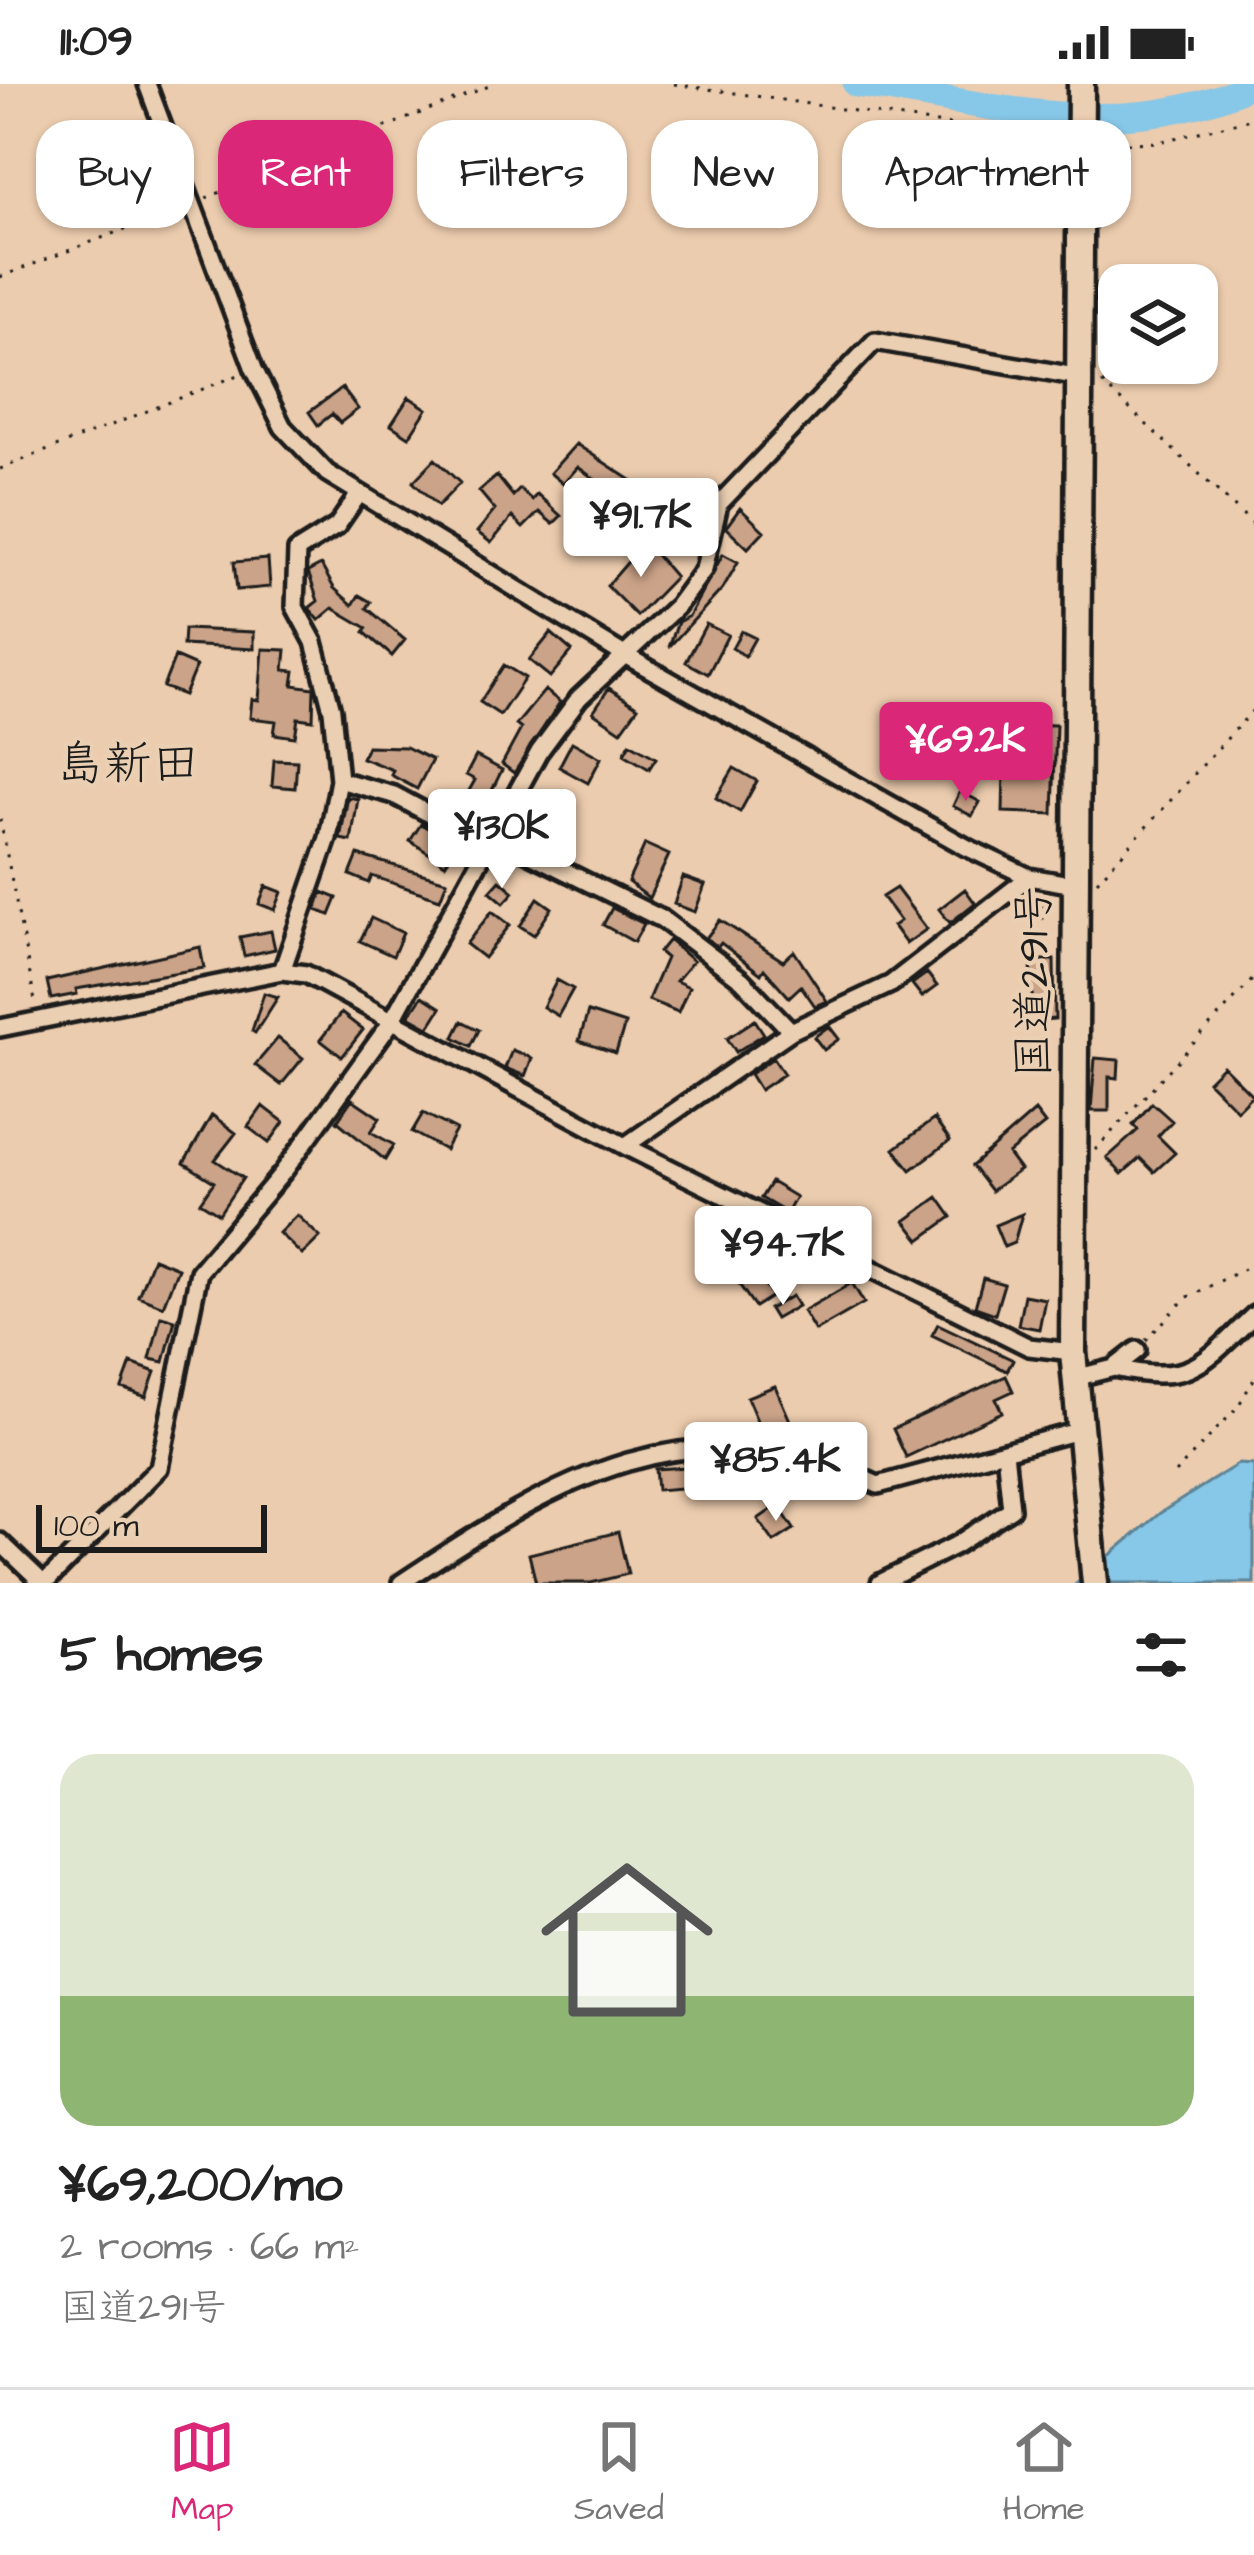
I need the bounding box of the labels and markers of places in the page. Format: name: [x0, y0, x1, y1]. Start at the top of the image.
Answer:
pin: ¥91.7K: [543, 478, 739, 580]
pin: ¥69.2K: [868, 702, 1064, 804]
pin: ¥130K: [418, 789, 586, 891]
pin: ¥94.7K: [685, 1206, 881, 1308]
pin: ¥85.4K: [678, 1422, 874, 1524]

